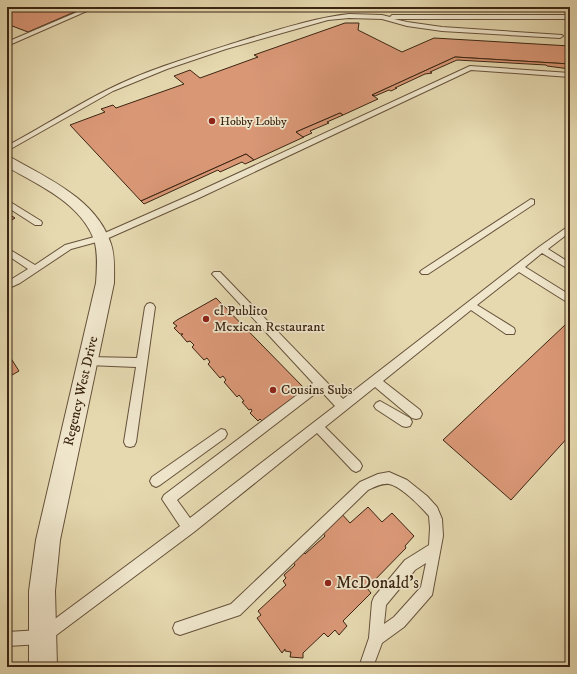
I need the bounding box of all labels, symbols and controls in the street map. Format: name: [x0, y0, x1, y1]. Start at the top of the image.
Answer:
place label: Hobby Lobby: [220, 114, 287, 129]
marker: Hobby Lobby: [207, 116, 217, 126]
place label: el Publito Mexican Restaurant: [214, 302, 325, 336]
marker: el Publito Mexican Restaurant: [201, 314, 211, 324]
street label: Regency West Drive: [60, 334, 102, 448]
place label: Cousins Subs: [281, 381, 353, 399]
marker: Cousins Subs: [268, 385, 278, 395]
place label: McDonald's: [336, 572, 419, 594]
marker: McDonald's: [323, 578, 333, 588]

